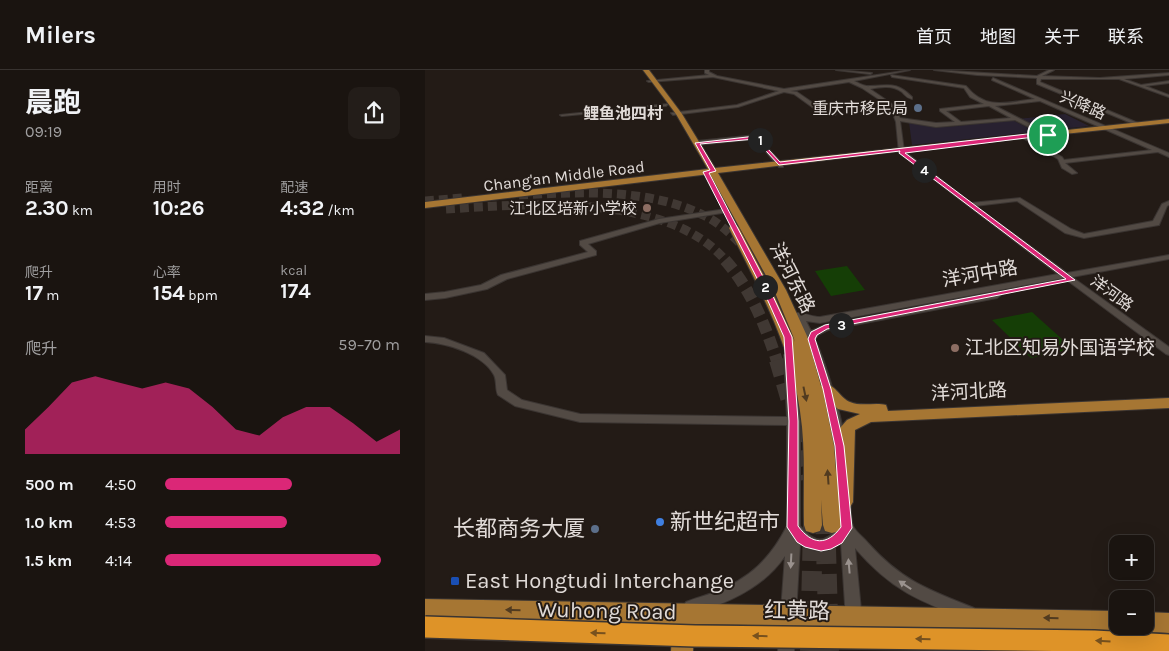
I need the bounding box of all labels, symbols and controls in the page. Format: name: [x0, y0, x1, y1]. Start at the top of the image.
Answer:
text: Milers: [25, 21, 96, 49]
text: 首页: [916, 26, 952, 48]
text: 地图: [980, 26, 1016, 48]
text: 关于: [1044, 26, 1080, 48]
text: 联系: [1108, 26, 1144, 48]
text: 晨跑: [25, 86, 81, 119]
button: share: [348, 87, 400, 139]
street label: 兴降路: [1057, 87, 1109, 123]
place label: 重庆市移民局: [812, 99, 908, 118]
marker: 重庆市移民局: [912, 102, 924, 114]
district label: 鲤鱼池四村: [583, 104, 663, 123]
pin: [1027, 114, 1069, 156]
icon: arrive: [1034, 121, 1062, 149]
text: 09:19: [25, 122, 62, 141]
pin: 1: [747, 128, 773, 152]
text: 1: [758, 132, 763, 149]
street label: Chang'an Middle Road: [482, 157, 646, 195]
pin: 4: [911, 158, 937, 182]
text: 4: [920, 162, 929, 179]
text: 距离: [25, 179, 53, 196]
text: 用时: [153, 179, 181, 196]
text: 配速: [280, 179, 308, 196]
text: 2.30: [25, 196, 69, 220]
text: 10:26: [153, 196, 205, 220]
text: 4:32: [280, 196, 324, 220]
place label: 江北区培新小学校: [509, 199, 637, 218]
text: km: [69, 202, 93, 219]
text: /km: [324, 202, 355, 219]
marker: 江北区培新小学校: [641, 202, 653, 214]
street label: 洋河东路: [765, 239, 819, 317]
street label: 洋河中路: [941, 257, 1019, 291]
text: kcal: [280, 262, 307, 279]
text: 爬升: [25, 264, 53, 281]
text: 心率: [153, 264, 181, 281]
street label: 洋河路: [1087, 271, 1137, 315]
pin: 2: [753, 274, 777, 300]
text: 174: [280, 279, 311, 303]
text: 2: [761, 279, 770, 296]
text: 17: [25, 281, 43, 305]
text: 154: [153, 281, 185, 305]
text: m: [43, 287, 59, 304]
text: bpm: [185, 287, 218, 304]
pin: 3: [829, 312, 853, 338]
text: 3: [837, 317, 846, 334]
text: 59–70 m: [338, 335, 400, 354]
place label: 江北区知易外国语学校: [965, 337, 1155, 359]
text: 爬升: [25, 339, 57, 358]
marker: 江北区知易外国语学校: [949, 342, 961, 354]
street label: 洋河北路: [930, 379, 1008, 405]
one-way arrow: [801, 387, 809, 403]
one-way arrow: [824, 468, 832, 484]
text: 500 m: [25, 475, 74, 494]
text: 4:50: [105, 475, 136, 494]
place label: 新世纪超市: [670, 509, 780, 535]
text: 1.0 km: [25, 513, 73, 532]
text: 4:53: [105, 513, 136, 532]
place label: 长都商务大厦: [453, 516, 585, 542]
marker: 新世纪超市: [654, 516, 666, 528]
marker: 长都商务大厦: [589, 523, 601, 535]
map controls: [1109, 535, 1154, 635]
button: +: [1109, 535, 1154, 580]
text: 1.5 km: [25, 551, 72, 570]
text: 4:14: [105, 551, 132, 570]
one-way arrow: [787, 553, 795, 569]
one-way arrow: [845, 558, 853, 574]
place label: East Hongtudi Interchange: [465, 568, 734, 594]
marker: East Hongtudi Interchange: [449, 575, 461, 587]
one-way arrow: [898, 580, 911, 590]
button: −: [1109, 590, 1154, 635]
street label: Wuhong Road: [537, 597, 677, 625]
street label: 红黄路: [764, 597, 830, 625]
one-way arrow: [505, 606, 521, 614]
one-way arrow: [1043, 614, 1059, 622]
one-way arrow: [590, 628, 606, 636]
one-way arrow: [752, 632, 768, 640]
one-way arrow: [915, 635, 931, 643]
one-way arrow: [1095, 637, 1111, 645]

